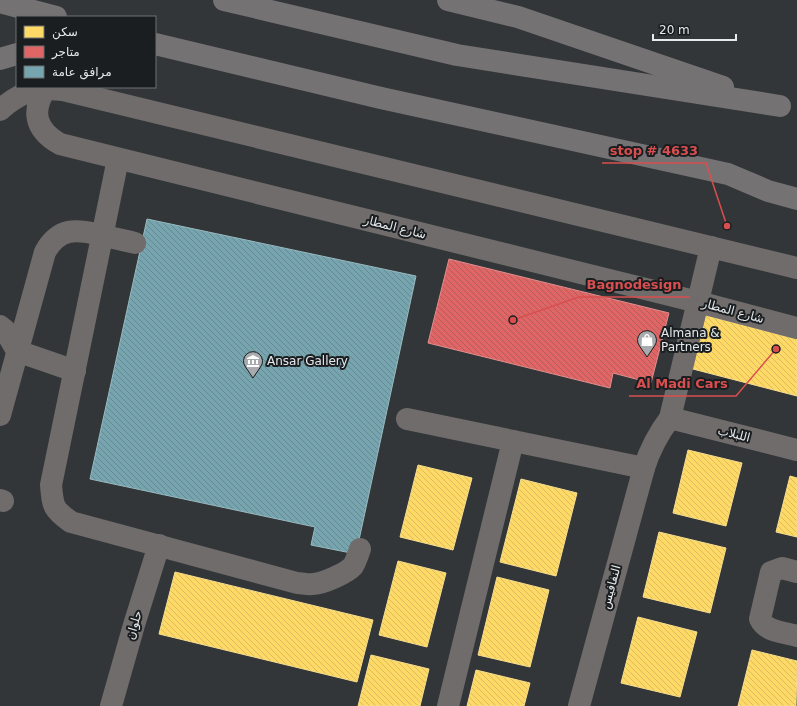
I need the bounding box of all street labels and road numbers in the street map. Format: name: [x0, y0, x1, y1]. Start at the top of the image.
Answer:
street label: شارع المطار: [361, 212, 428, 242]
street label: شارع المطار: [699, 296, 766, 327]
street label: اللبلاب: [716, 423, 752, 445]
street label: النفافيس: [598, 563, 625, 611]
street label: حلوان: [123, 609, 146, 642]

